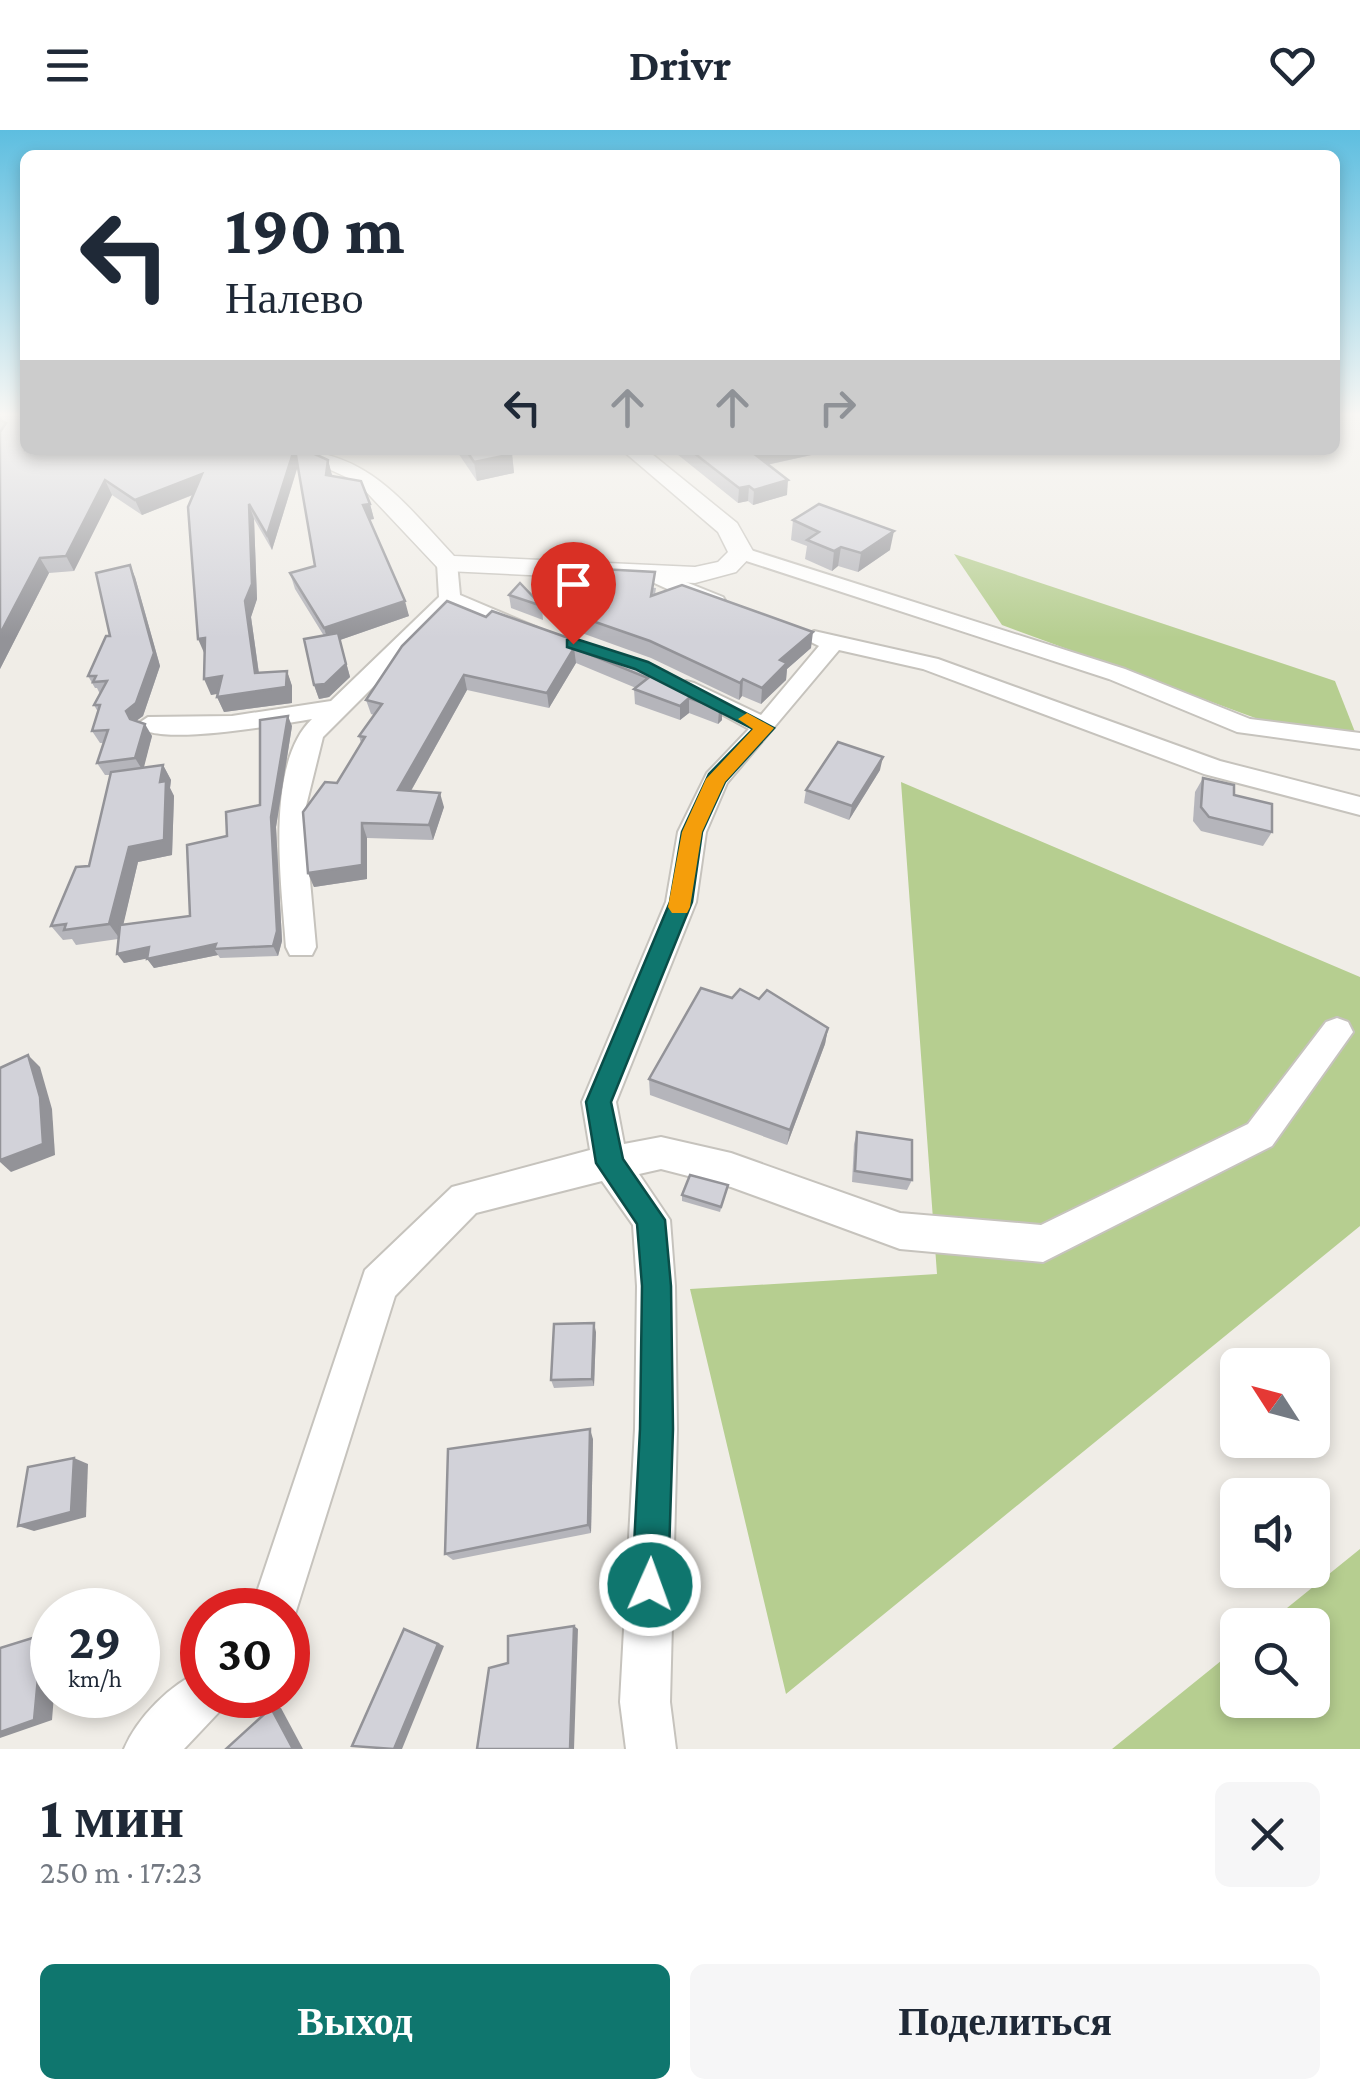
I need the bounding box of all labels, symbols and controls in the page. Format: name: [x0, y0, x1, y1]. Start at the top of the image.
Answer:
icon: menu: [40, 38, 95, 93]
icon: heart: [1265, 38, 1320, 93]
text: Drivr: [629, 40, 731, 90]
icon: left: [60, 190, 190, 320]
text: 190 m: [225, 190, 405, 268]
text: Налево: [225, 273, 364, 323]
icon: left: [495, 380, 550, 435]
icon: ahead: [600, 380, 655, 435]
icon: ahead: [705, 380, 760, 435]
icon: right: [810, 380, 865, 435]
pin: [531, 542, 616, 645]
icon: arrive: [546, 557, 601, 612]
north arrow: [1220, 1348, 1330, 1458]
map controls: [1220, 1348, 1330, 1718]
button: sound: [1220, 1478, 1330, 1588]
position arrow: [598, 1533, 702, 1637]
speed limit sign: 30: [180, 1588, 310, 1718]
button: search: [1220, 1608, 1330, 1718]
text: 29: [69, 1613, 121, 1669]
text: km/h: [68, 1665, 122, 1692]
button: close: [1215, 1782, 1320, 1887]
text: 1 мин: [40, 1783, 184, 1850]
text: 250 m · 17:23: [40, 1854, 203, 1890]
button: Выход: [40, 1964, 670, 2079]
button: Поделиться: [690, 1964, 1320, 2079]

